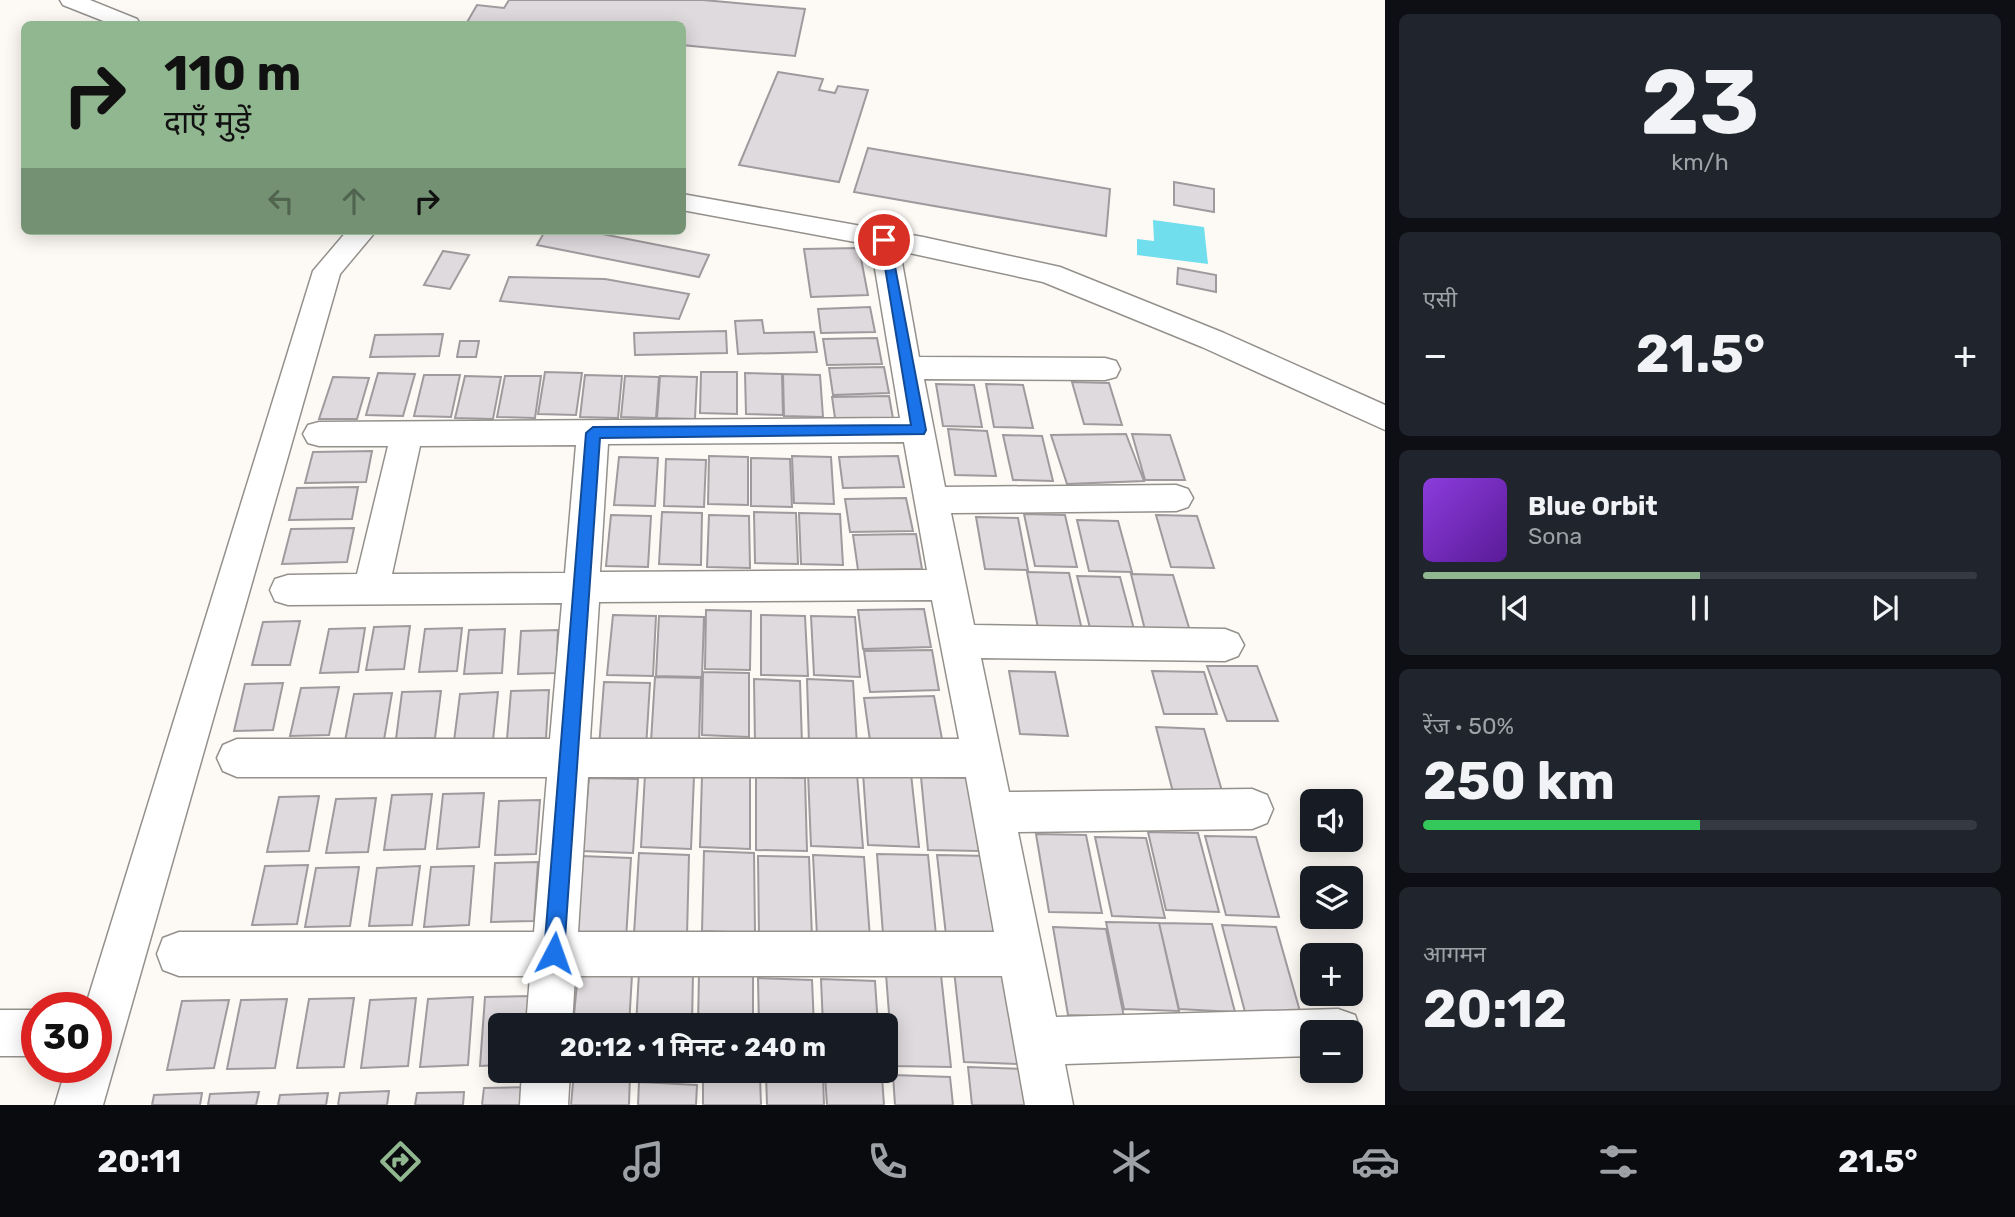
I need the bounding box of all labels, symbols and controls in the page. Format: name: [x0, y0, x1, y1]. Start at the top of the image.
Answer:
text: 110 m: [164, 44, 301, 102]
text: 23: [1640, 48, 1760, 156]
icon: right: [49, 49, 140, 140]
text: दाएँ मुड़ें: [164, 103, 251, 141]
text: km/h: [1671, 148, 1729, 176]
icon: left: [262, 182, 300, 220]
icon: ahead: [335, 182, 373, 220]
icon: right: [408, 182, 446, 220]
pin: [854, 210, 914, 270]
icon: arrive: [865, 221, 903, 259]
text: एसी: [1423, 285, 1457, 313]
text: 21.5°: [1636, 323, 1765, 385]
text: −: [1423, 332, 1448, 378]
text: +: [1953, 332, 1977, 378]
text: Blue Orbit: [1528, 491, 1658, 522]
text: Sona: [1528, 522, 1582, 550]
icon: previous: [1496, 589, 1534, 627]
icon: pause: [1681, 589, 1719, 627]
icon: next: [1866, 589, 1904, 627]
text: रेंज · 50%: [1423, 712, 1514, 740]
text: 250 km: [1423, 750, 1615, 812]
map controls: [1300, 789, 1363, 1083]
button: sound: [1300, 789, 1363, 852]
button: layers: [1300, 866, 1363, 929]
position arrow: [517, 916, 591, 990]
text: आगमन: [1423, 940, 1486, 968]
button: +: [1300, 943, 1363, 1006]
text: 20:12: [1423, 978, 1567, 1040]
speed limit sign: 30: [21, 992, 112, 1083]
button: −: [1300, 1020, 1363, 1083]
text: 20:12 · 1 मिनट · 240 m: [560, 1032, 826, 1063]
icon: directions: [376, 1137, 425, 1186]
icon: music: [619, 1137, 668, 1186]
icon: phone: [863, 1137, 912, 1186]
icon: climate: [1107, 1137, 1156, 1186]
icon: car: [1351, 1137, 1400, 1186]
icon: filters: [1594, 1137, 1643, 1186]
text: 20:11: [97, 1142, 181, 1180]
text: 21.5°: [1838, 1142, 1918, 1180]

